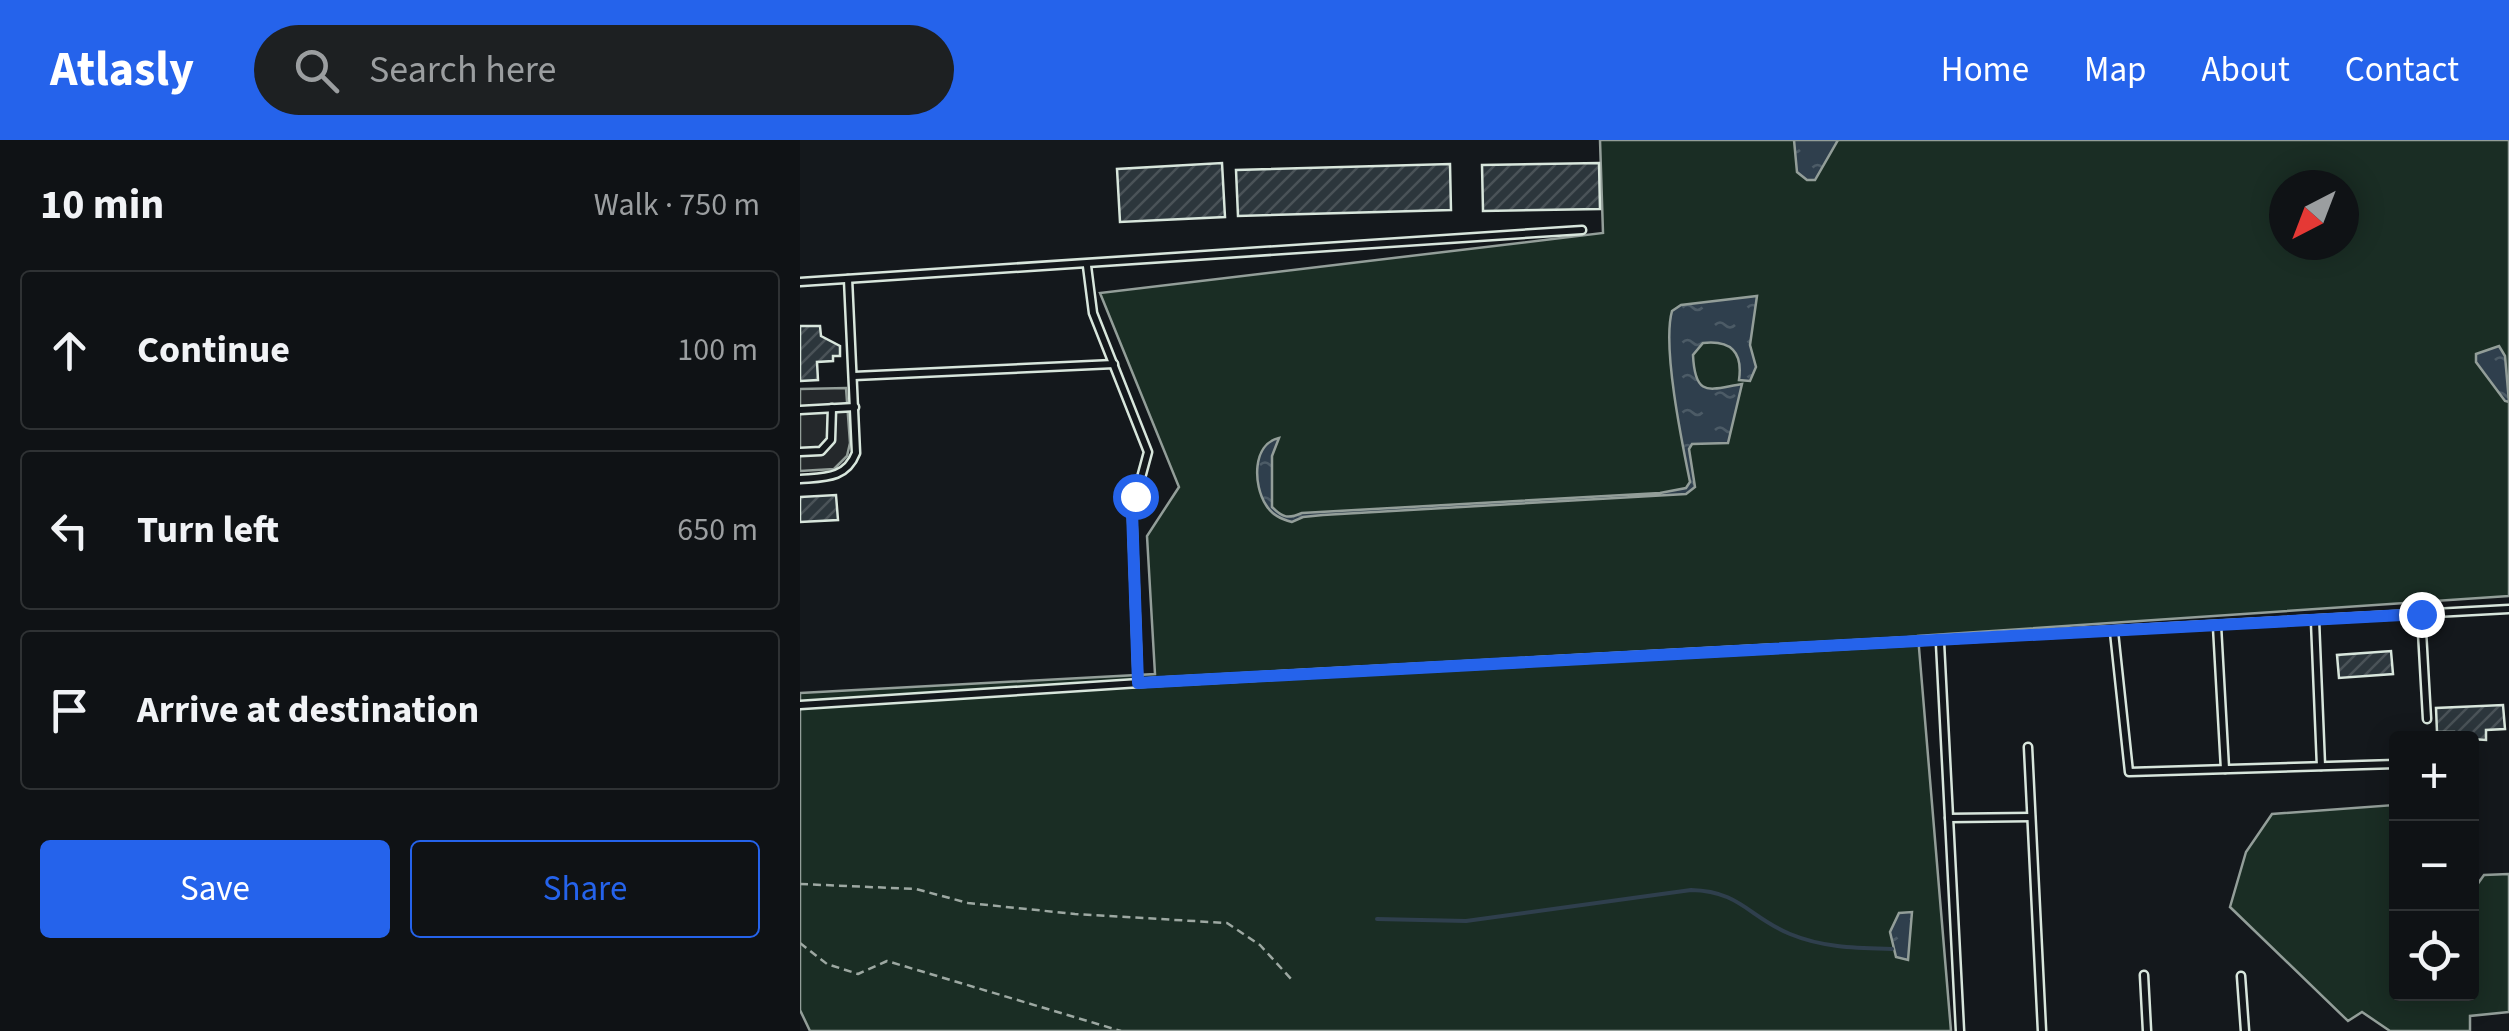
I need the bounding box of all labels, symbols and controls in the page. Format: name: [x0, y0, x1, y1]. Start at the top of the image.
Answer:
search box: [254, 25, 954, 115]
text: Atlasly: [50, 36, 194, 104]
icon: search: [289, 43, 344, 98]
text: Search here: [369, 43, 556, 97]
text: Home: [1941, 45, 2029, 95]
text: Map: [2084, 45, 2147, 95]
text: About: [2202, 45, 2290, 95]
text: Contact: [2345, 45, 2459, 95]
north arrow: [2269, 170, 2359, 260]
text: 10 min: [40, 175, 164, 235]
text: Walk · 750 m: [594, 182, 760, 228]
icon: ahead: [42, 323, 97, 378]
text: Continue: [137, 323, 290, 377]
text: 100 m: [677, 327, 758, 373]
route start: [1113, 474, 1159, 520]
icon: left: [42, 503, 97, 558]
text: Turn left: [137, 503, 279, 557]
text: 650 m: [677, 507, 758, 553]
route end: [2399, 592, 2445, 638]
icon: arrive: [42, 683, 97, 738]
text: Arrive at destination: [137, 683, 479, 737]
map controls: [2389, 731, 2479, 1001]
button: +: [2389, 731, 2479, 821]
button: −: [2389, 821, 2479, 911]
button: Save: [40, 840, 390, 938]
button: Share: [410, 840, 760, 938]
button: locate: [2389, 911, 2479, 1001]

